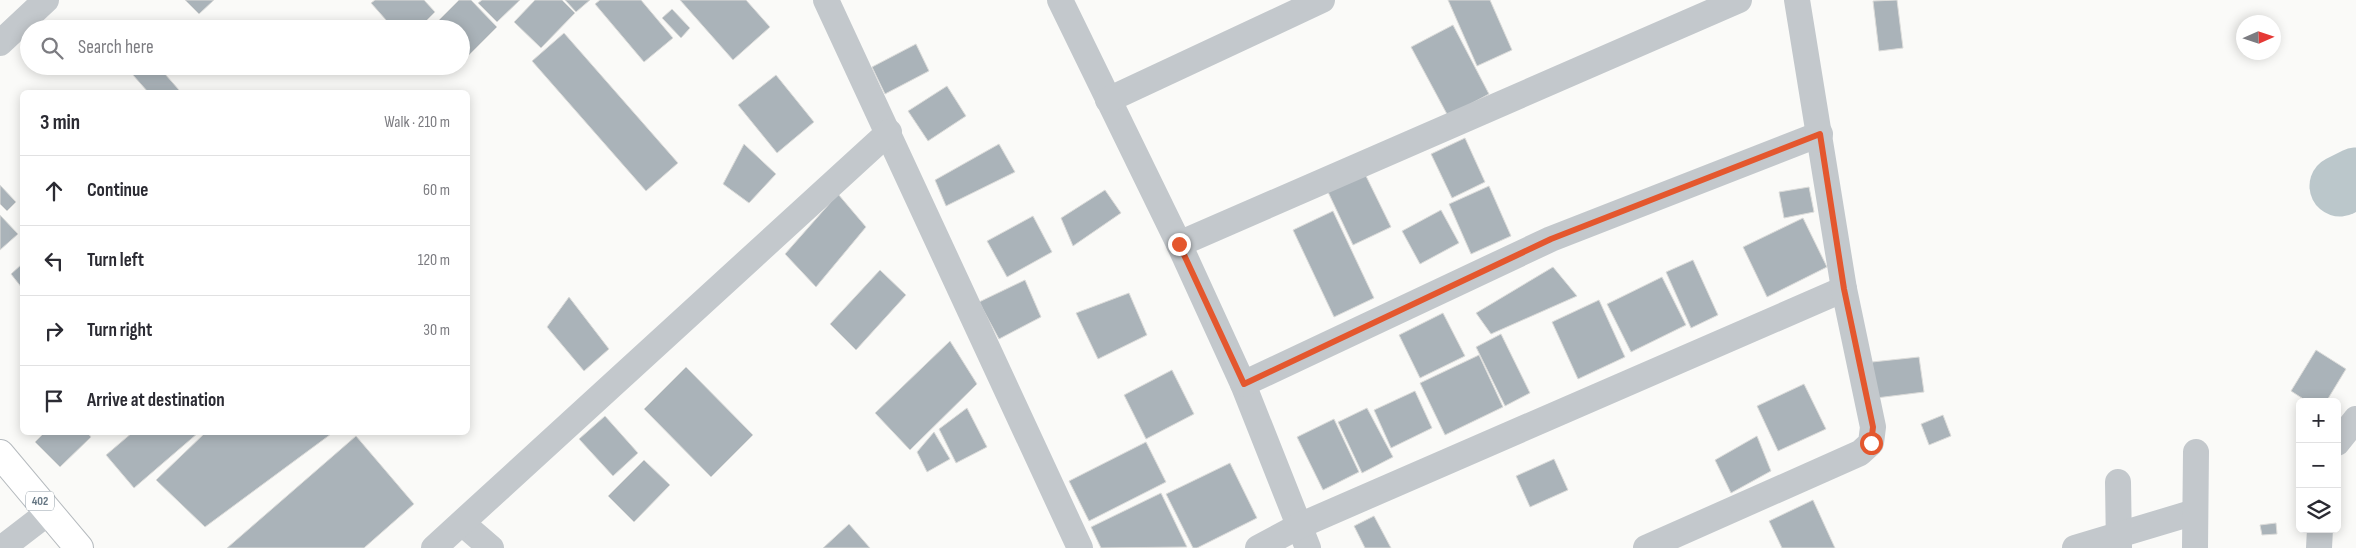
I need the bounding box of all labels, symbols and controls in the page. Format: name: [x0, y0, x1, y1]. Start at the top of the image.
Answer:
north arrow: [2236, 15, 2281, 60]
search box: [20, 20, 470, 75]
icon: search: [38, 34, 66, 62]
text: Search here: [78, 36, 154, 59]
text: 3 min: [40, 110, 80, 135]
text: Walk · 210 m: [384, 113, 450, 132]
icon: ahead: [40, 177, 68, 205]
text: Continue: [87, 179, 148, 202]
text: 60 m: [423, 181, 450, 200]
route end: [1168, 233, 1191, 256]
icon: left: [40, 247, 68, 275]
text: Turn left: [87, 249, 144, 272]
text: 120 m: [418, 251, 450, 270]
icon: right: [40, 317, 68, 345]
text: Turn right: [87, 319, 152, 342]
text: 30 m: [423, 321, 450, 340]
icon: arrive: [40, 387, 68, 415]
text: Arrive at destination: [87, 389, 225, 412]
map controls: [2296, 398, 2341, 533]
button: +: [2296, 398, 2341, 443]
route start: [1860, 432, 1883, 455]
button: −: [2296, 443, 2341, 488]
button: layers: [2296, 488, 2341, 533]
road number: 402: [26, 492, 54, 511]

